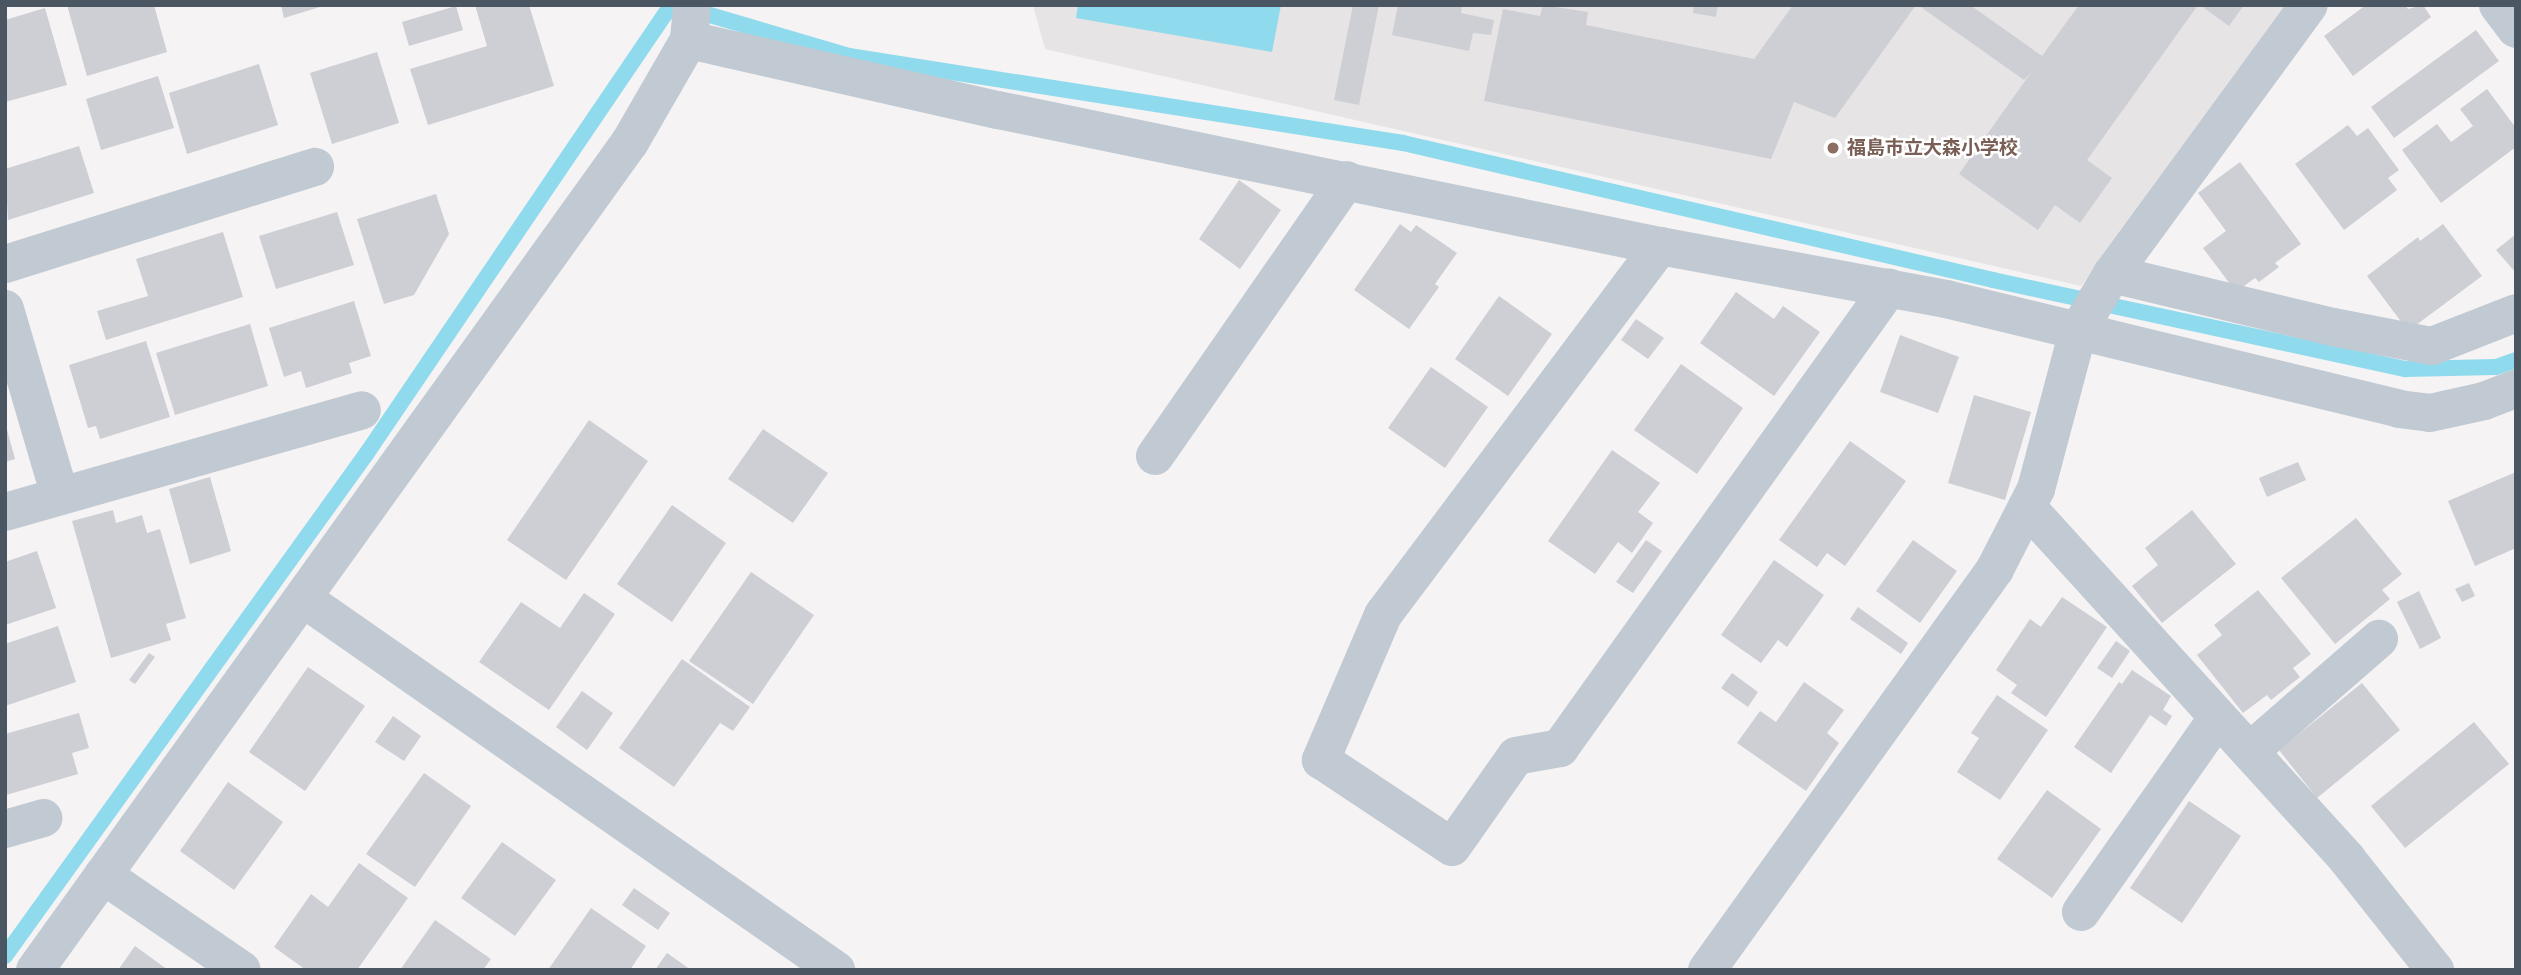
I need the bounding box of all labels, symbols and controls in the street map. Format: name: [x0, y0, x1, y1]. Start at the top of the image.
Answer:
place label: 福島市立大森小学校: [1847, 137, 2018, 159]
marker: 福島市立大森小学校: [1825, 140, 1841, 156]

